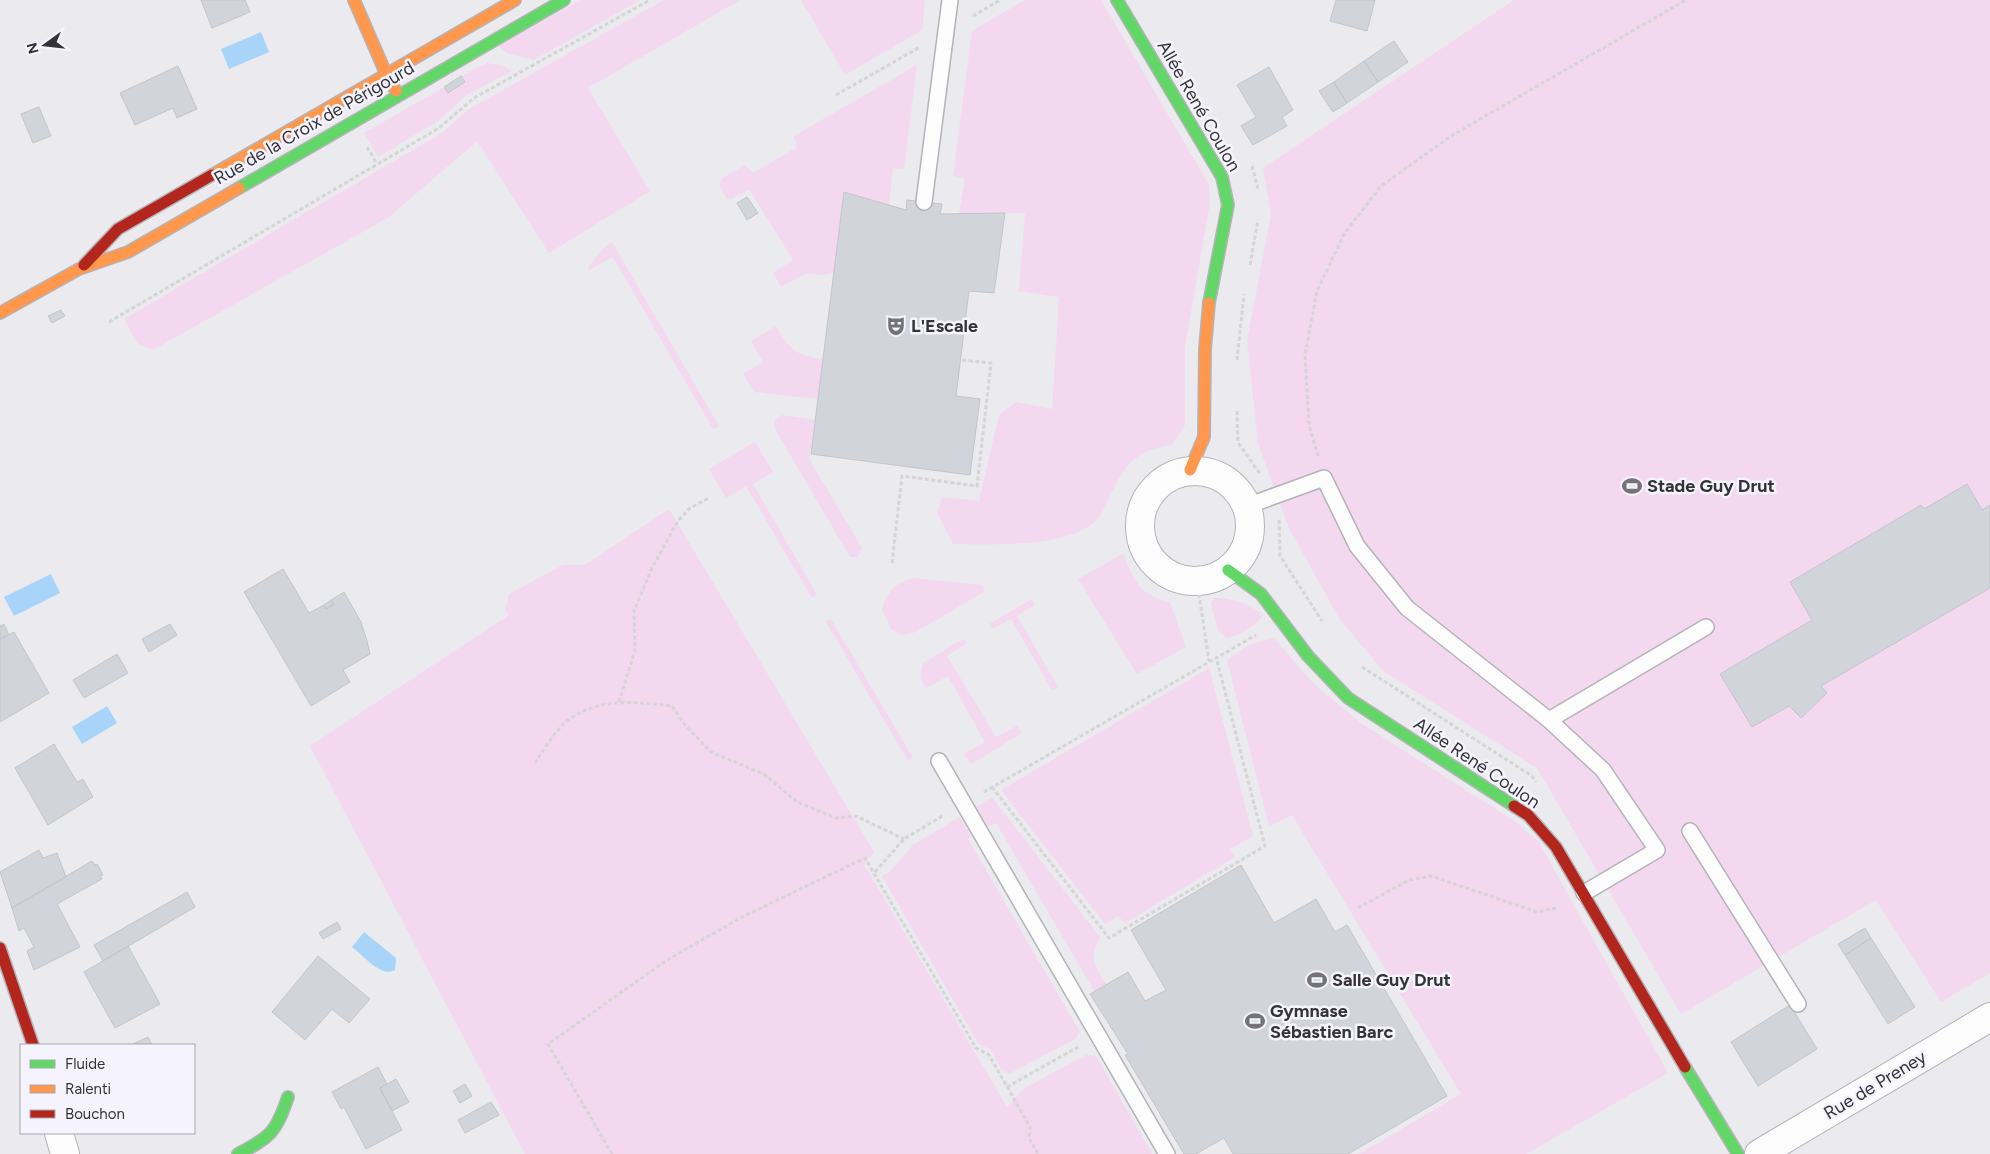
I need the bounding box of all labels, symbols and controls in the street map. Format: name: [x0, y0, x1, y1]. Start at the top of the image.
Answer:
north arrow: [20, 20, 70, 70]
street label: Allée René Coulon: [1153, 37, 1245, 175]
text: N: [23, 41, 43, 56]
street label: Rue de la Croix de Périgourd: [210, 57, 418, 189]
theatre icon: L'Escale: [885, 315, 907, 337]
place label: L'Escale: [911, 315, 978, 337]
sports icon: Stade Guy Drut: [1621, 475, 1643, 497]
place label: Stade Guy Drut: [1647, 475, 1775, 497]
street label: Allée René Coulon: [1410, 713, 1544, 813]
sports icon: Salle Guy Drut: [1306, 969, 1328, 991]
place label: Salle Guy Drut: [1332, 969, 1451, 991]
place label: Gymnase Sébastien Barc: [1270, 1000, 1394, 1043]
sports icon: Gymnase Sébastien Barc: [1244, 1010, 1266, 1032]
legend: [20, 1044, 195, 1134]
street label: Rue de Preney: [1820, 1045, 1931, 1124]
text: Fluide: [65, 1055, 105, 1073]
text: Ralenti: [65, 1080, 111, 1098]
text: Bouchon: [65, 1105, 125, 1123]

